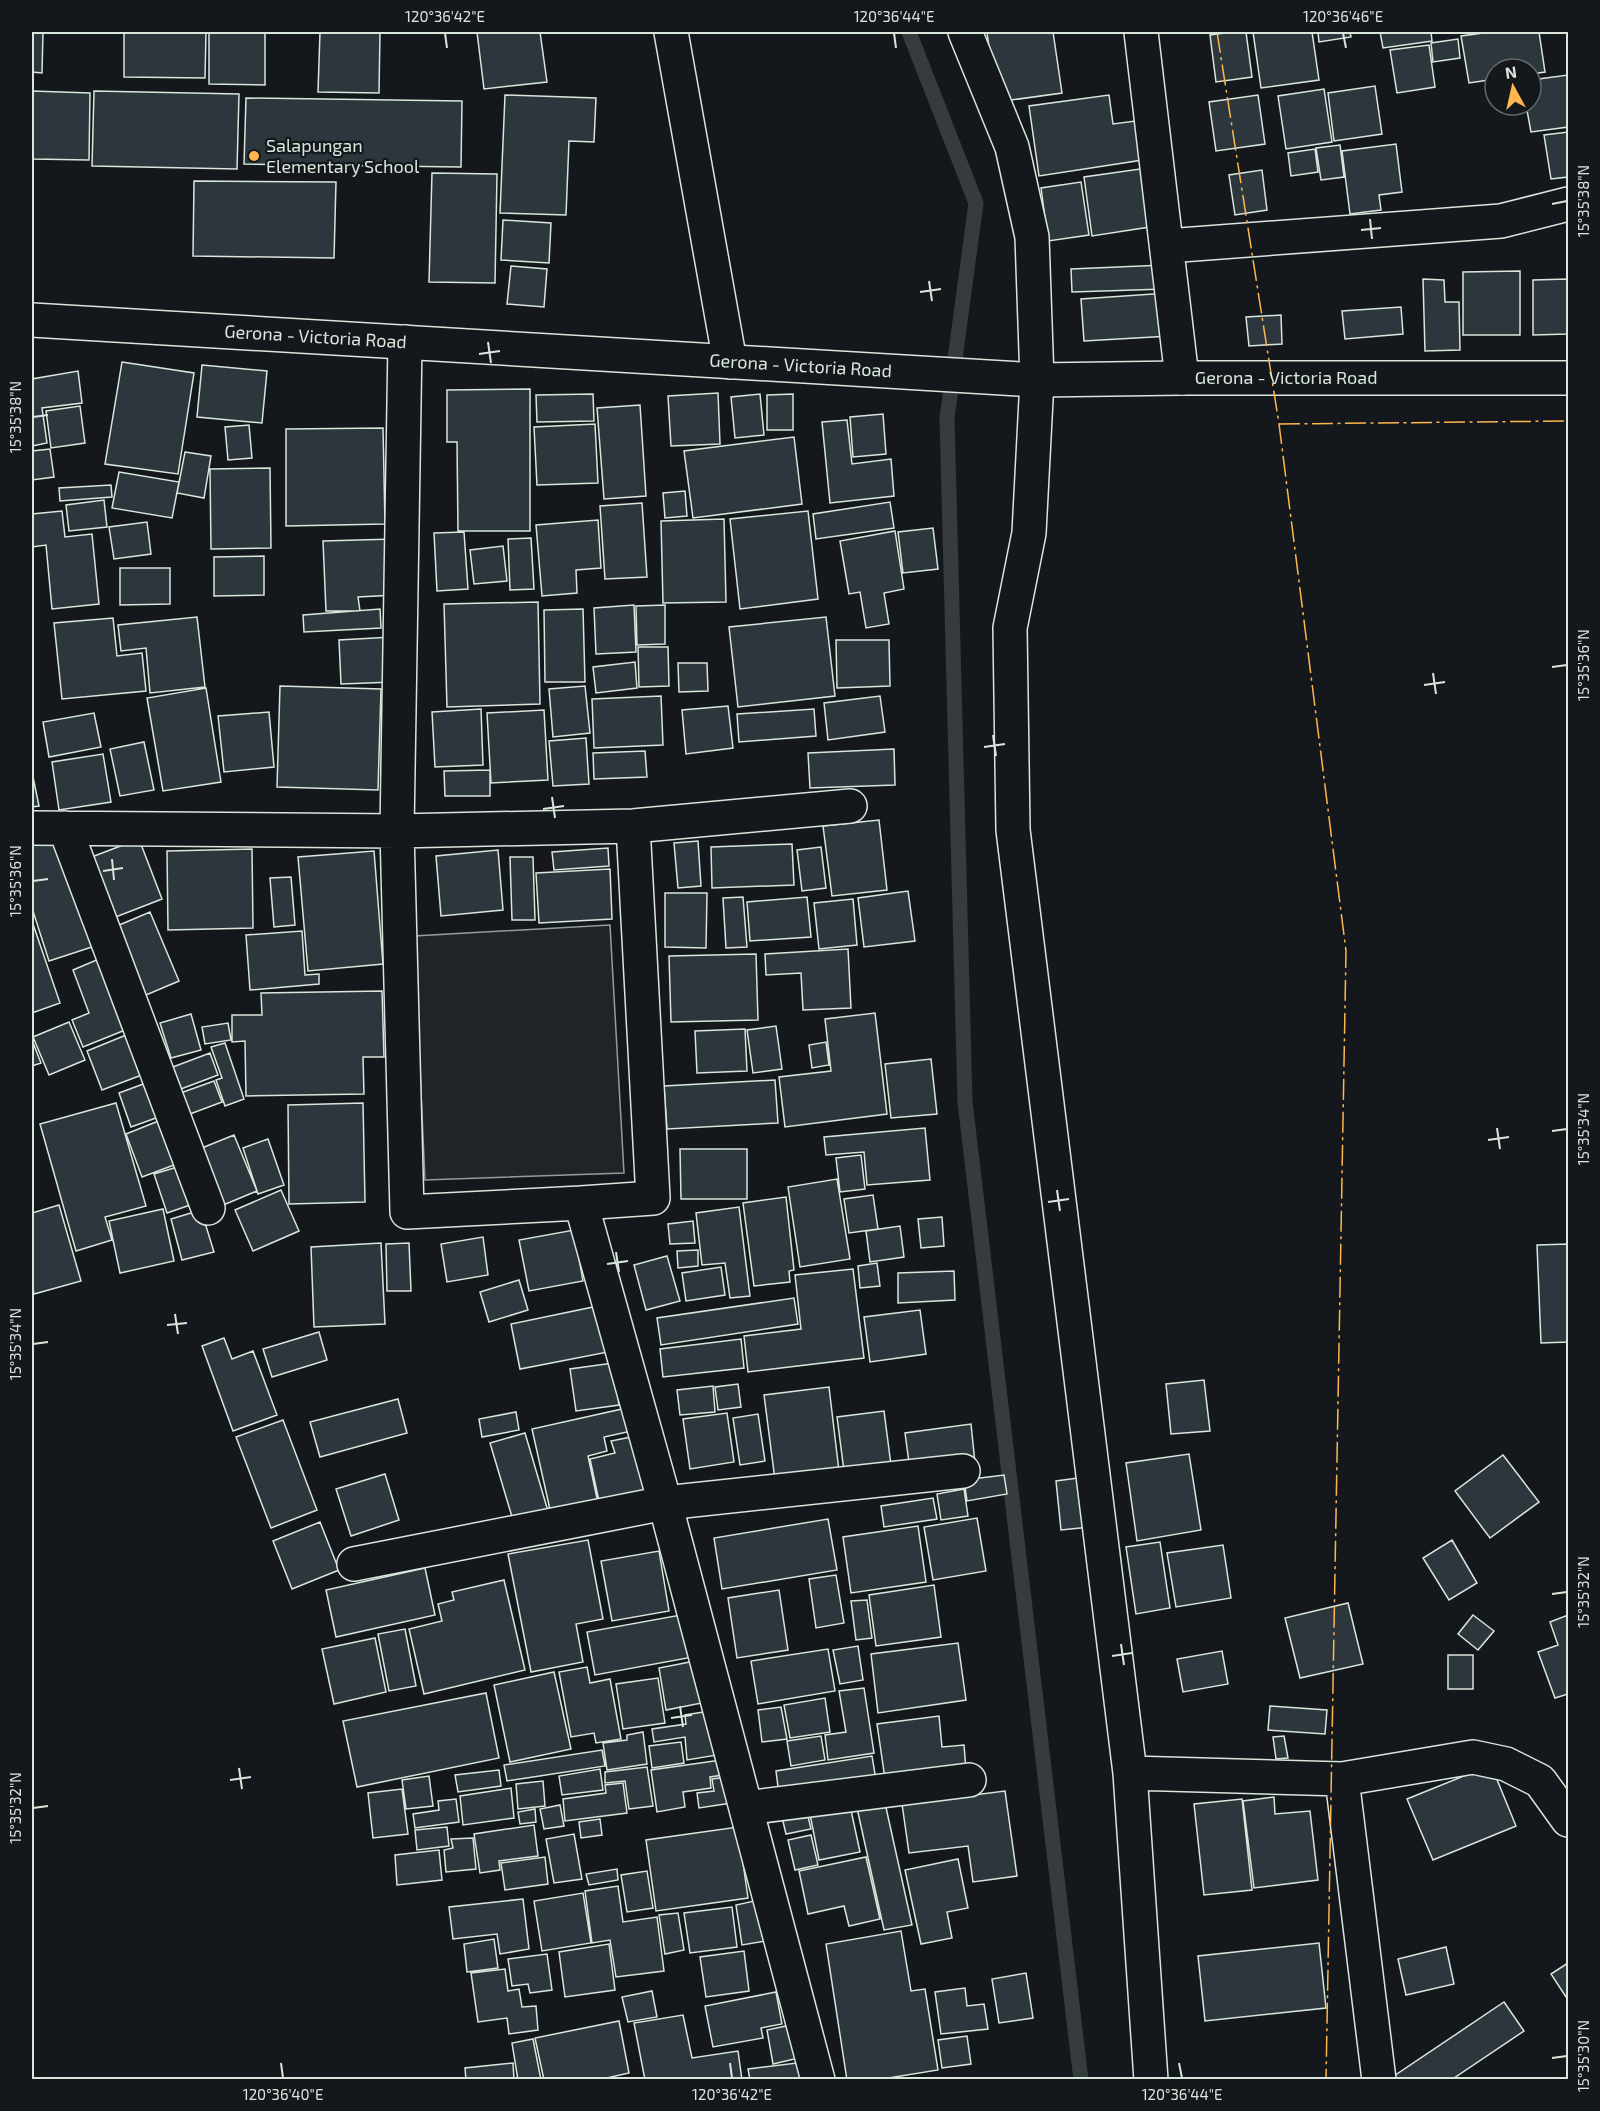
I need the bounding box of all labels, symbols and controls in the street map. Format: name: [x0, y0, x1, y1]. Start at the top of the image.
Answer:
text: 120°36'42"E: [405, 7, 485, 25]
text: 120°36'44"E: [854, 7, 934, 25]
text: 120°36'46"E: [1303, 7, 1383, 25]
north arrow: [1483, 57, 1543, 117]
text: N: [1504, 61, 1518, 82]
place label: Salapungan Elementary School: [266, 134, 420, 177]
marker: Salapungan Elementary School: [247, 149, 261, 163]
text: 15°35'38"N: [1574, 165, 1592, 237]
street label: Gerona - Victoria Road: [224, 320, 407, 352]
street label: Gerona - Victoria Road: [709, 348, 893, 381]
street label: Gerona - Victoria Road: [1195, 366, 1378, 388]
text: 15°35'38"N: [6, 381, 24, 453]
text: 15°35'36"N: [1574, 629, 1592, 701]
text: 15°35'36"N: [6, 845, 24, 917]
text: 15°35'34"N: [1574, 1093, 1592, 1165]
text: 15°35'34"N: [6, 1308, 24, 1380]
text: 15°35'32"N: [1574, 1556, 1592, 1628]
text: 15°35'32"N: [6, 1772, 24, 1844]
text: 15°35'30"N: [1574, 2020, 1592, 2092]
text: 120°36'40"E: [243, 2085, 323, 2103]
text: 120°36'42"E: [692, 2085, 772, 2103]
text: 120°36'44"E: [1142, 2085, 1222, 2103]

